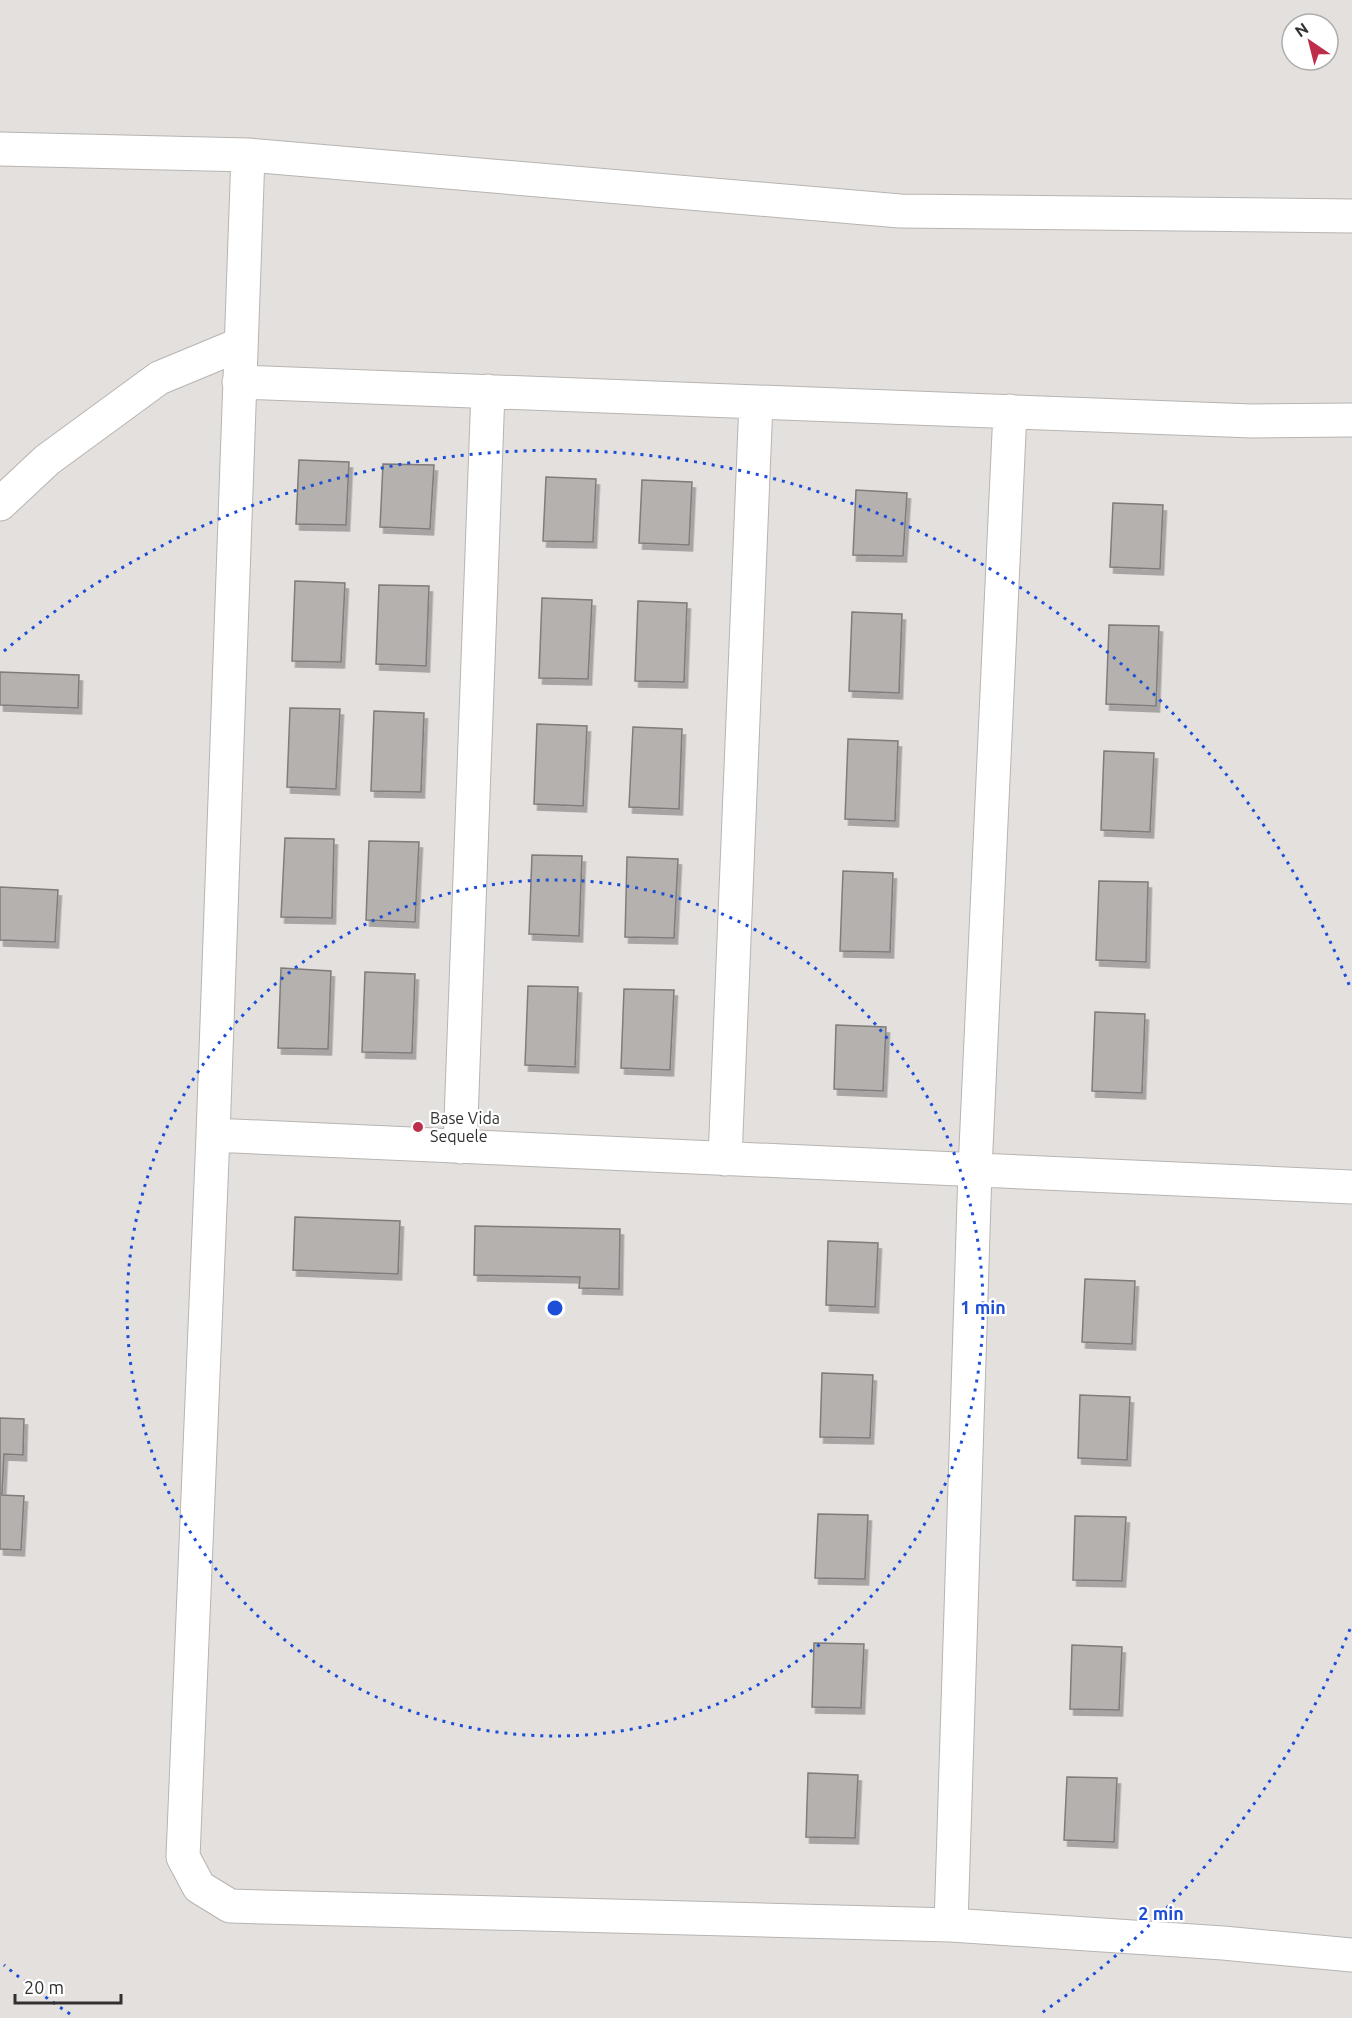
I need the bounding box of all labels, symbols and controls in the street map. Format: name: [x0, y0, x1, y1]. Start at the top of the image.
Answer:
north arrow: [1280, 12, 1340, 72]
text: N: [1291, 19, 1311, 41]
place label: Base Vida Sequele: [430, 1109, 500, 1145]
marker: Base Vida Sequele: [411, 1120, 425, 1134]
text: 1 min: [960, 1297, 1006, 1317]
centre of rings: [545, 1298, 565, 1318]
text: 2 min: [1138, 1903, 1184, 1923]
scale bar: [15, 1967, 122, 2005]
text: 20 m: [24, 1977, 64, 1997]

